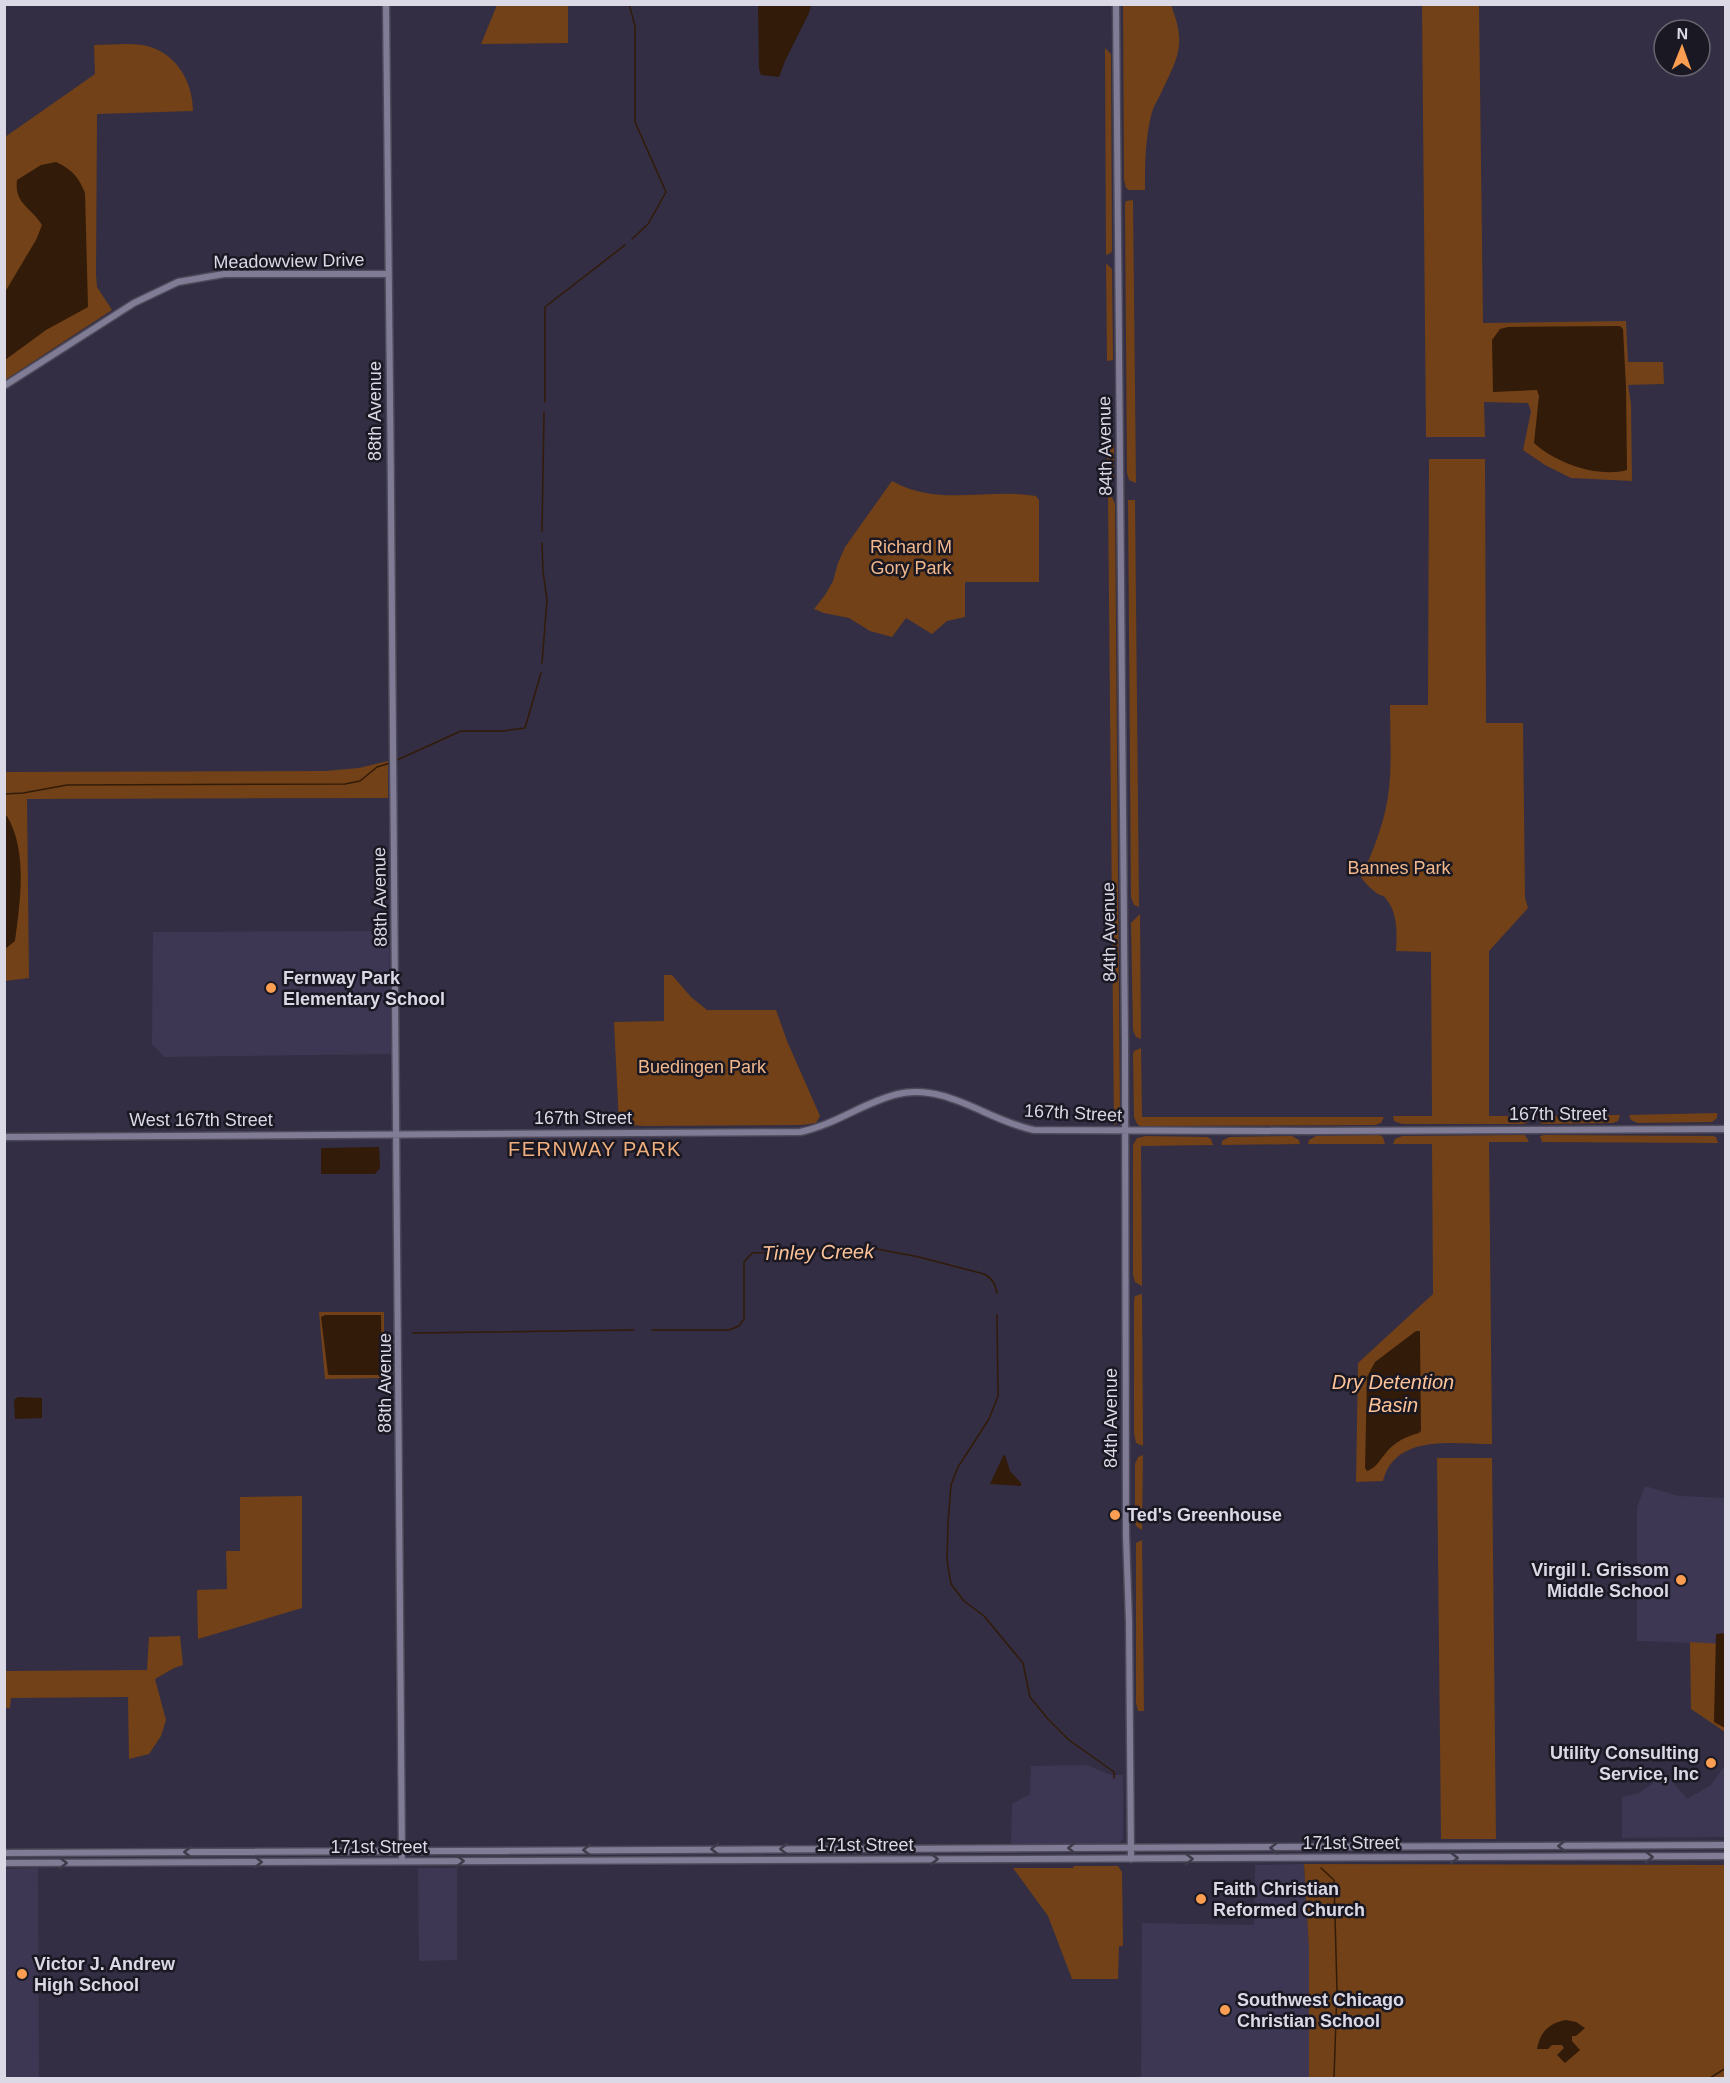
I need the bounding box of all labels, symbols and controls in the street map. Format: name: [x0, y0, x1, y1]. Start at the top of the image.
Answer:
north arrow: [1652, 18, 1712, 78]
text: N: [1676, 25, 1688, 42]
street label: Meadowview Drive: [213, 250, 365, 272]
street label: 88th Avenue: [365, 361, 385, 461]
street label: 84th Avenue: [1094, 396, 1116, 496]
park label: Richard M Gory Park: [870, 537, 953, 578]
street label: 88th Avenue: [369, 847, 391, 947]
park label: Bannes Park: [1347, 858, 1452, 878]
street label: 84th Avenue: [1098, 882, 1120, 982]
place label: Fernway Park Elementary School: [283, 968, 445, 1009]
marker: Fernway Park Elementary School: [264, 981, 278, 995]
park label: Buedingen Park: [638, 1057, 767, 1077]
street label: 167th Street: [1024, 1100, 1122, 1126]
street label: 167th Street: [1509, 1104, 1607, 1124]
street label: 167th Street: [534, 1108, 632, 1128]
street label: West 167th Street: [129, 1110, 273, 1130]
district label: FERNWAY PARK: [508, 1138, 682, 1160]
water label: Tinley Creek: [762, 1240, 875, 1264]
street label: 88th Avenue: [375, 1333, 395, 1433]
street label: 84th Avenue: [1101, 1368, 1121, 1468]
water label: Dry Detention Basin: [1332, 1371, 1454, 1416]
place label: Ted's Greenhouse: [1127, 1505, 1282, 1525]
marker: Ted's Greenhouse: [1108, 1508, 1122, 1522]
place label: Virgil I. Grissom Middle School: [1531, 1560, 1669, 1601]
marker: Virgil I. Grissom Middle School: [1674, 1573, 1688, 1587]
place label: Utility Consulting Service, Inc: [1550, 1743, 1699, 1784]
marker: Utility Consulting Service, Inc: [1704, 1756, 1718, 1770]
street label: 171st Street: [1302, 1833, 1400, 1853]
street label: 171st Street: [816, 1835, 914, 1855]
street label: 171st Street: [330, 1837, 428, 1857]
one-way arrow: [1558, 1840, 1567, 1852]
one-way arrow: [1270, 1841, 1279, 1854]
one-way arrow: [1068, 1842, 1077, 1854]
one-way arrow: [711, 1843, 720, 1855]
one-way arrow: [780, 1843, 789, 1855]
one-way arrow: [583, 1844, 592, 1856]
one-way arrow: [183, 1846, 192, 1858]
one-way arrow: [1645, 1851, 1654, 1863]
one-way arrow: [1185, 1852, 1194, 1865]
one-way arrow: [1450, 1852, 1459, 1864]
one-way arrow: [929, 1853, 938, 1865]
one-way arrow: [456, 1855, 465, 1867]
one-way arrow: [253, 1856, 262, 1868]
one-way arrow: [58, 1857, 67, 1869]
place label: Faith Christian Reformed Church: [1213, 1879, 1365, 1920]
marker: Faith Christian Reformed Church: [1194, 1892, 1208, 1906]
place label: Victor J. Andrew High School: [34, 1954, 176, 1995]
marker: Victor J. Andrew High School: [15, 1967, 29, 1981]
place label: Southwest Chicago Christian School: [1237, 1990, 1404, 2031]
marker: Southwest Chicago Christian School: [1218, 2003, 1232, 2017]

